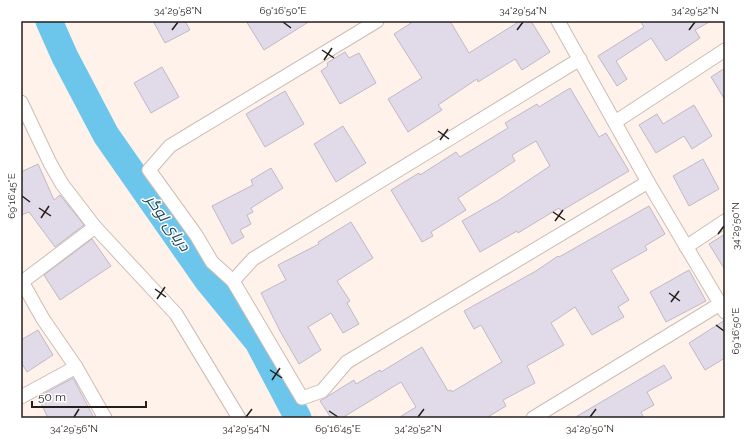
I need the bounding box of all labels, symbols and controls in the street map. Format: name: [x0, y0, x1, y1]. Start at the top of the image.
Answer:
text: 34°29'58"N: [154, 5, 202, 16]
text: 69°16'50"E: [260, 5, 306, 16]
text: 34°29'54"N: [499, 5, 547, 16]
text: 34°29'52"N: [671, 5, 719, 16]
text: 69°16'45"E: [6, 173, 17, 219]
water label: دریای لوگر: [141, 190, 194, 255]
text: 34°29'50"N: [730, 202, 741, 250]
text: 69°16'50"E: [730, 308, 741, 354]
scale bar: [32, 383, 146, 409]
text: 50 m: [38, 390, 66, 404]
text: 34°29'56"N: [50, 423, 98, 434]
text: 34°29'54"N: [222, 423, 270, 434]
text: 69°16'45"E: [315, 423, 361, 434]
text: 34°29'52"N: [394, 423, 442, 434]
text: 34°29'50"N: [566, 423, 614, 434]

